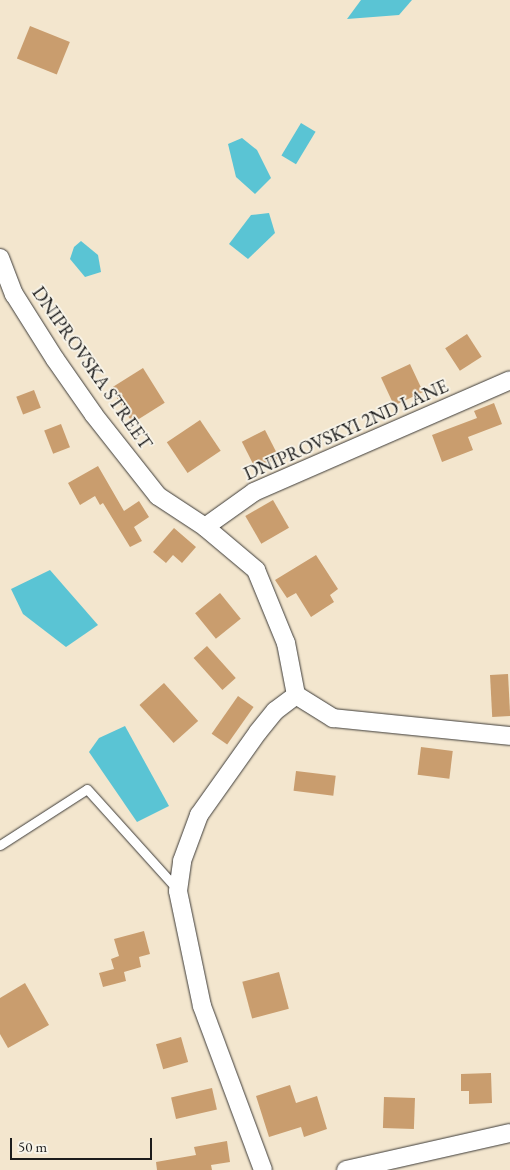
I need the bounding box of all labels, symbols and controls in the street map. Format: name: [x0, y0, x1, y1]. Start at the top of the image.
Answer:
street label: DNIPROVSKA STREET: [27, 282, 157, 454]
street label: DNIPROVSKYI 2ND LANE: [240, 375, 452, 485]
scale bar: [12, 1128, 155, 1160]
text: 50 m: [18, 1137, 47, 1156]

